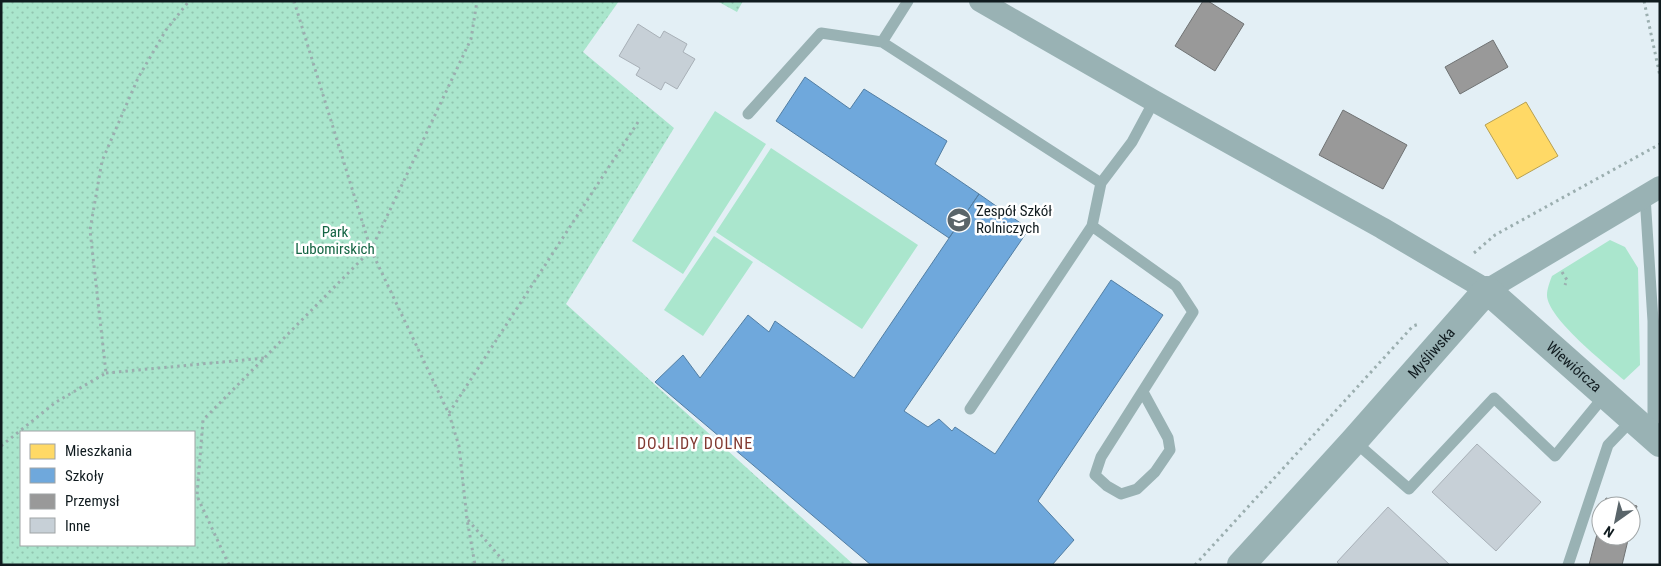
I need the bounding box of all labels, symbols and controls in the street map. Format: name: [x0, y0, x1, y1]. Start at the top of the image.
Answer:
place label: Zespół Szkół Rolniczych: [976, 202, 1052, 237]
school or university icon: Zespół Szkół Rolniczych: [946, 207, 972, 233]
park label: Park Lubomirskich: [295, 223, 375, 258]
street label: Myśliwska: [1404, 324, 1459, 382]
street label: Wiewiórcza: [1543, 338, 1605, 396]
legend: [20, 431, 195, 546]
district label: DOJLIDY DOLNE: [637, 434, 753, 453]
text: Mieszkania: [65, 442, 132, 460]
text: Szkoły: [65, 467, 104, 485]
text: Przemysł: [65, 492, 120, 510]
north arrow: [1591, 496, 1641, 546]
text: Inne: [65, 517, 90, 535]
text: N: [1601, 523, 1617, 541]

